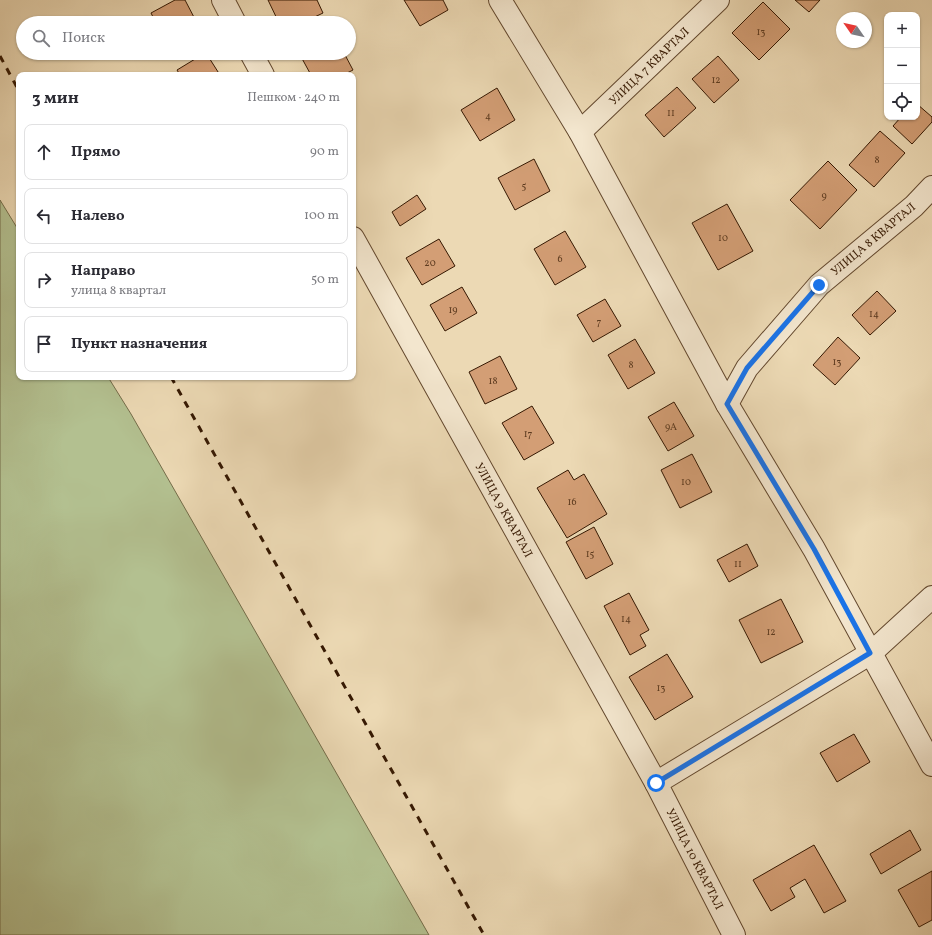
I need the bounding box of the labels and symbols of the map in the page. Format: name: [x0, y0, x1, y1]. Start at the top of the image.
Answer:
north arrow: [836, 12, 872, 48]
street label: УЛИЦА 7 КВАРТАЛ: [606, 24, 693, 109]
house number: 13: [756, 25, 766, 39]
house number: 12: [711, 73, 721, 87]
house number: 11: [667, 106, 675, 120]
house number: 4: [485, 109, 491, 123]
house number: 8: [874, 153, 880, 167]
house number: 5: [522, 179, 527, 193]
house number: 9: [821, 189, 827, 203]
street label: УЛИЦА 8 КВАРТАЛ: [828, 200, 919, 280]
house number: 10: [718, 231, 728, 245]
house number: 6: [557, 252, 563, 266]
house number: 20: [424, 256, 436, 270]
route end: [810, 276, 828, 294]
house number: 19: [448, 303, 458, 317]
house number: 14: [869, 307, 879, 321]
house number: 7: [597, 315, 602, 329]
house number: 13: [832, 355, 842, 369]
house number: 8: [628, 358, 634, 372]
house number: 18: [489, 374, 497, 388]
house number: 9А: [665, 420, 677, 434]
house number: 17: [524, 427, 533, 441]
street label: УЛИЦА 9 КВАРТАЛ: [470, 460, 536, 561]
house number: 10: [681, 475, 691, 489]
house number: 16: [568, 495, 576, 509]
house number: 15: [586, 547, 595, 561]
house number: 11: [734, 557, 742, 571]
house number: 14: [621, 612, 631, 626]
house number: 12: [766, 625, 776, 639]
house number: 13: [656, 681, 666, 695]
route start: [647, 774, 665, 792]
street label: УЛИЦА 10 КВАРТАЛ: [662, 806, 727, 913]

